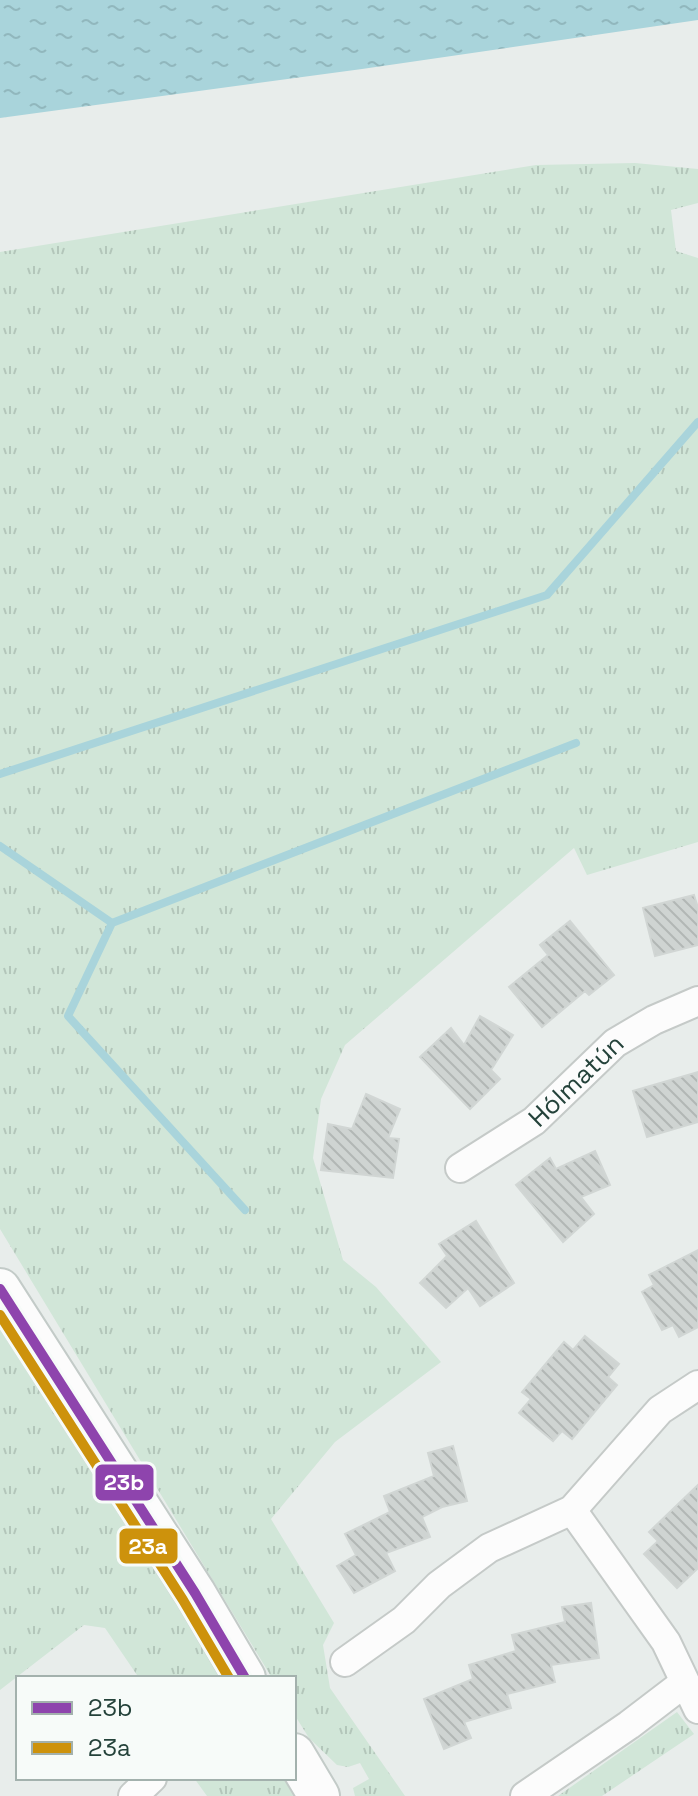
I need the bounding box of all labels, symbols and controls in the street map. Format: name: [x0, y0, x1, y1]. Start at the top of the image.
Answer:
street label: Hólmatún: [521, 1027, 631, 1134]
line badge: 23b: [94, 1463, 155, 1502]
text: 23b: [104, 1468, 144, 1496]
line badge: 23a: [118, 1527, 179, 1565]
text: 23a: [128, 1532, 168, 1560]
legend: [16, 1676, 296, 1780]
text: 23b: [88, 1692, 132, 1723]
text: 23a: [88, 1732, 131, 1763]

